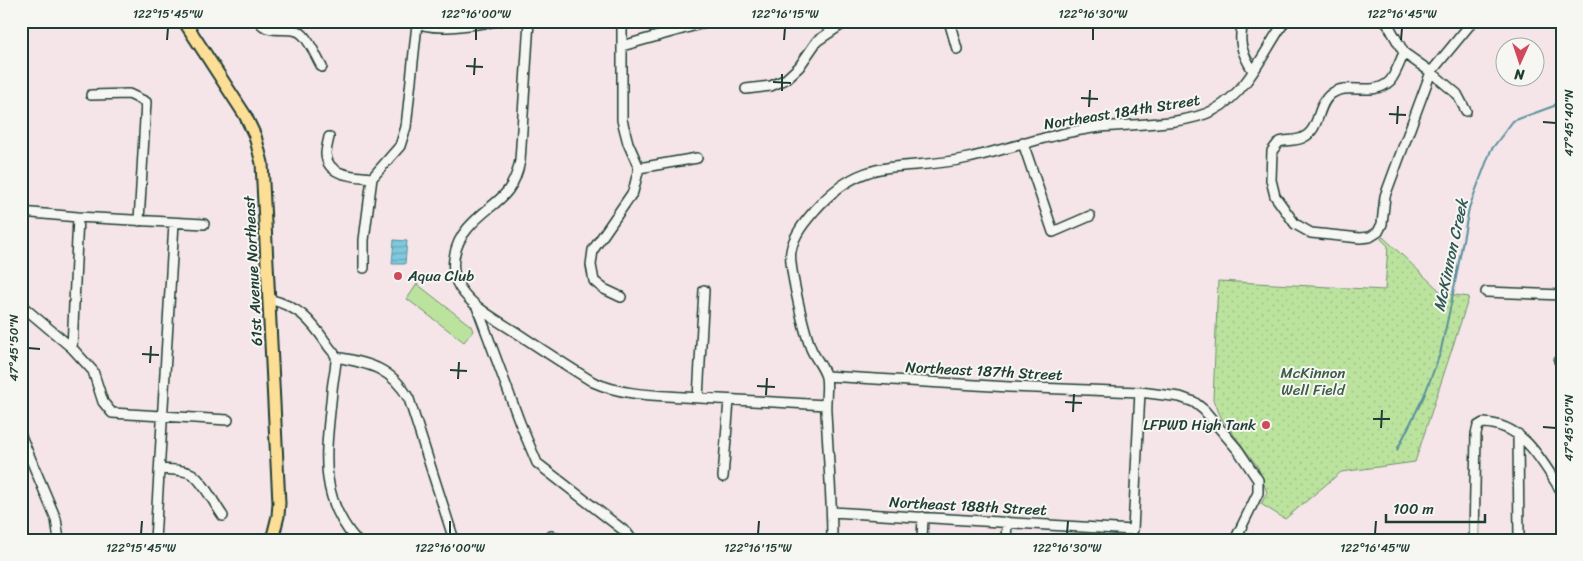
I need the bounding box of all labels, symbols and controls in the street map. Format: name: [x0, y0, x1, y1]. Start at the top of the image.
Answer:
text: 122°15'45"W: [133, 3, 204, 25]
text: 122°16'00"W: [441, 3, 512, 25]
text: 122°16'15"W: [751, 3, 819, 25]
text: 122°16'30"W: [1059, 3, 1128, 25]
text: 122°16'45"W: [1367, 3, 1438, 25]
north arrow: [1496, 38, 1546, 88]
text: N: [1514, 62, 1526, 87]
street label: Northeast 184th Street: [1042, 87, 1202, 137]
text: 47°45'40"N: [1558, 89, 1580, 157]
street label: 61st Avenue Northeast: [236, 194, 270, 347]
water label: McKinnon Creek: [1424, 195, 1477, 314]
place label: Aqua Club: [407, 263, 474, 289]
marker: Aqua Club: [392, 270, 404, 282]
text: 47°45'50"N: [3, 314, 25, 382]
street label: Northeast 187th Street: [905, 354, 1064, 388]
park label: McKinnon Well Field: [1281, 360, 1346, 403]
text: 47°45'50"N: [1558, 394, 1580, 462]
place label: LFPWD High Tank: [1143, 412, 1257, 438]
marker: LFPWD High Tank: [1260, 419, 1272, 431]
street label: Northeast 188th Street: [889, 489, 1048, 523]
scale bar: [1386, 491, 1484, 523]
text: 100 m: [1393, 496, 1434, 522]
text: 122°15'45"W: [106, 537, 177, 559]
text: 122°16'00"W: [415, 537, 486, 559]
text: 122°16'15"W: [724, 537, 792, 559]
text: 122°16'30"W: [1033, 537, 1102, 559]
text: 122°16'45"W: [1340, 537, 1411, 559]

